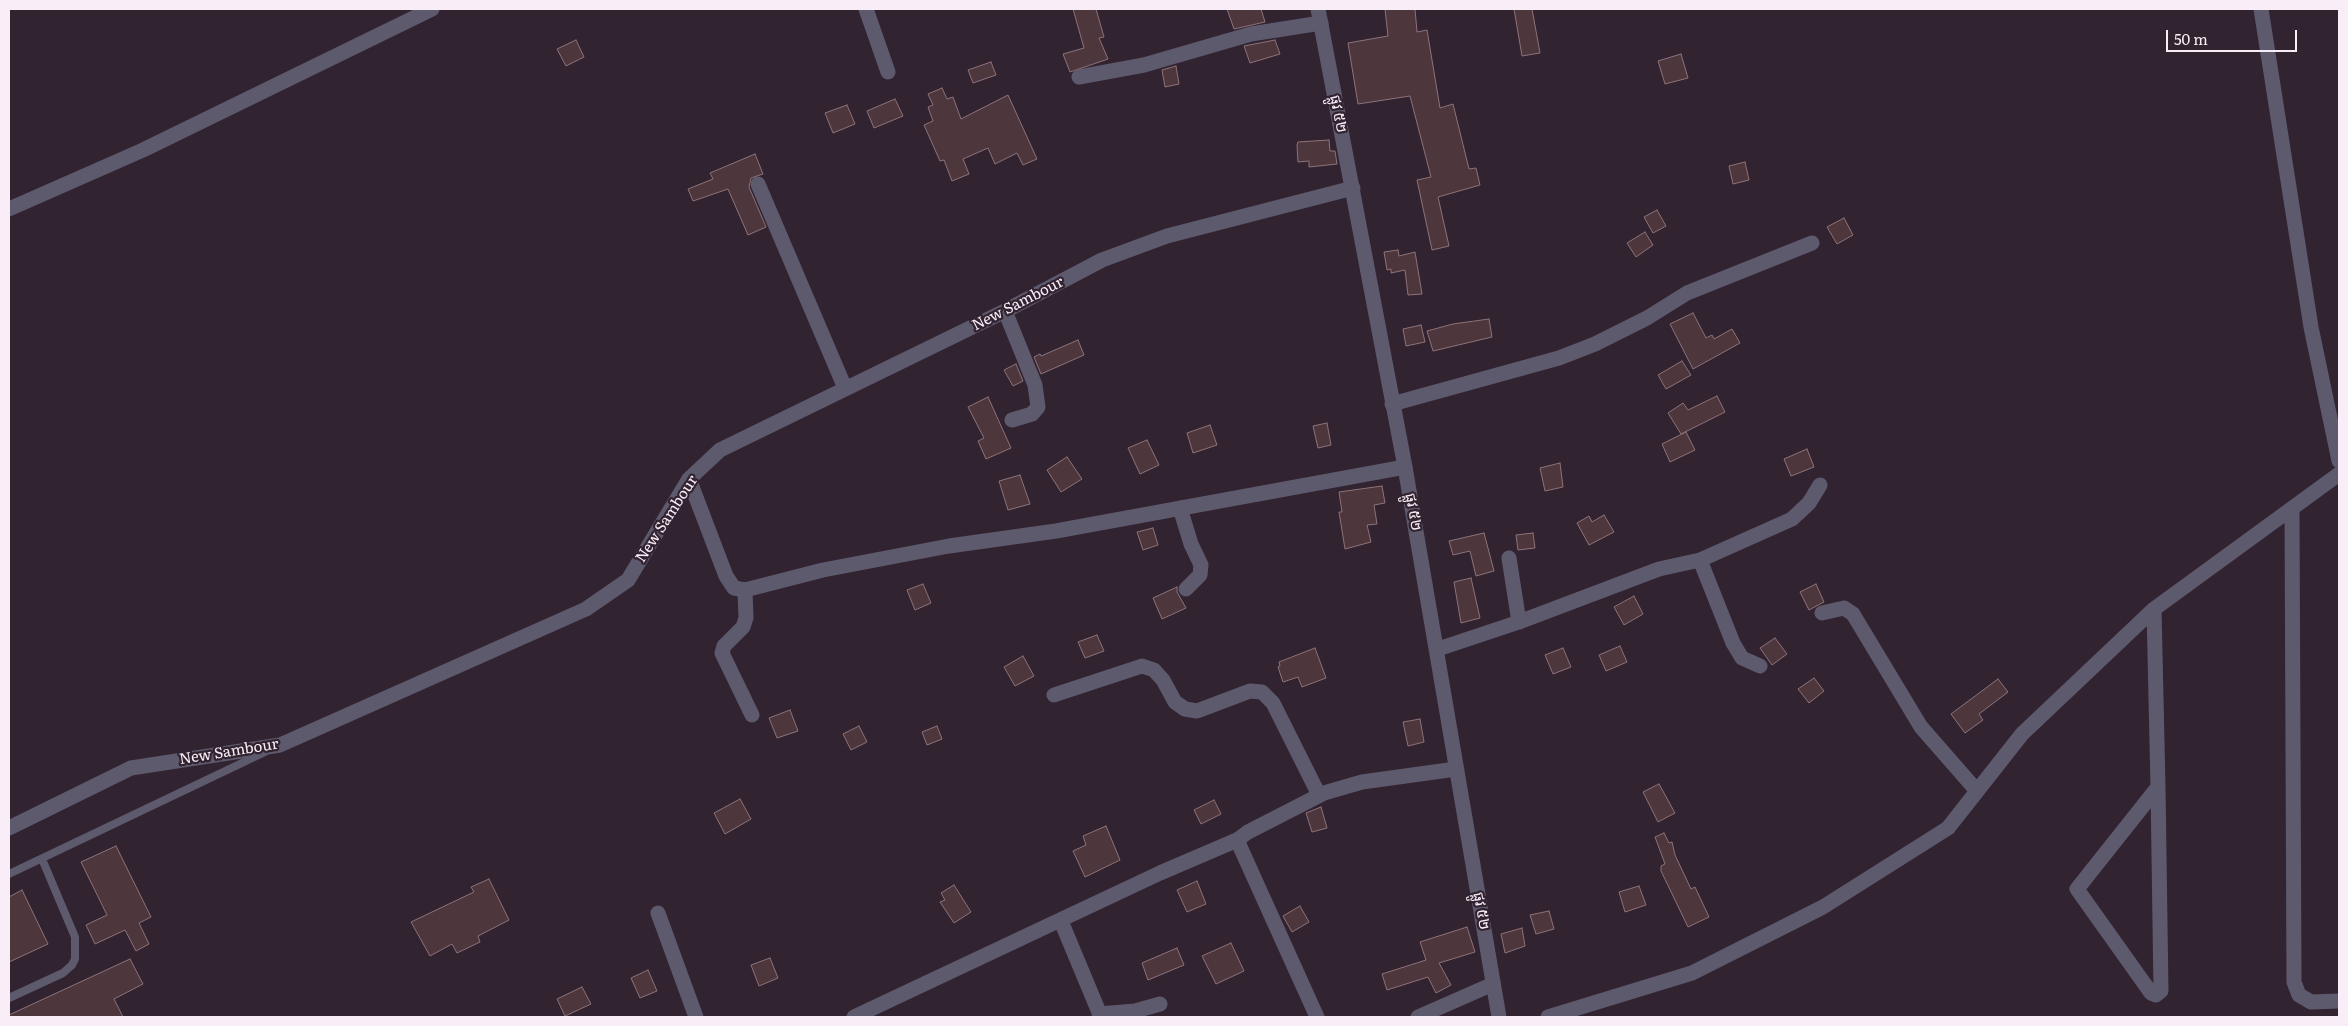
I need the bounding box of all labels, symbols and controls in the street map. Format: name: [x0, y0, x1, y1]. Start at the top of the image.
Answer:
scale bar: [2168, 20, 2299, 52]
text: 50 m: [2174, 27, 2208, 50]
street label: ផ្លូវ ៥២: [1326, 94, 1350, 134]
street label: New Sambour: [969, 273, 1067, 335]
street label: New Sambour: [632, 472, 702, 566]
street label: ផ្លូវ ៥២: [1401, 492, 1425, 532]
street label: New Sambour: [178, 735, 280, 769]
street label: ផ្លូវ ៥២: [1469, 891, 1493, 931]

